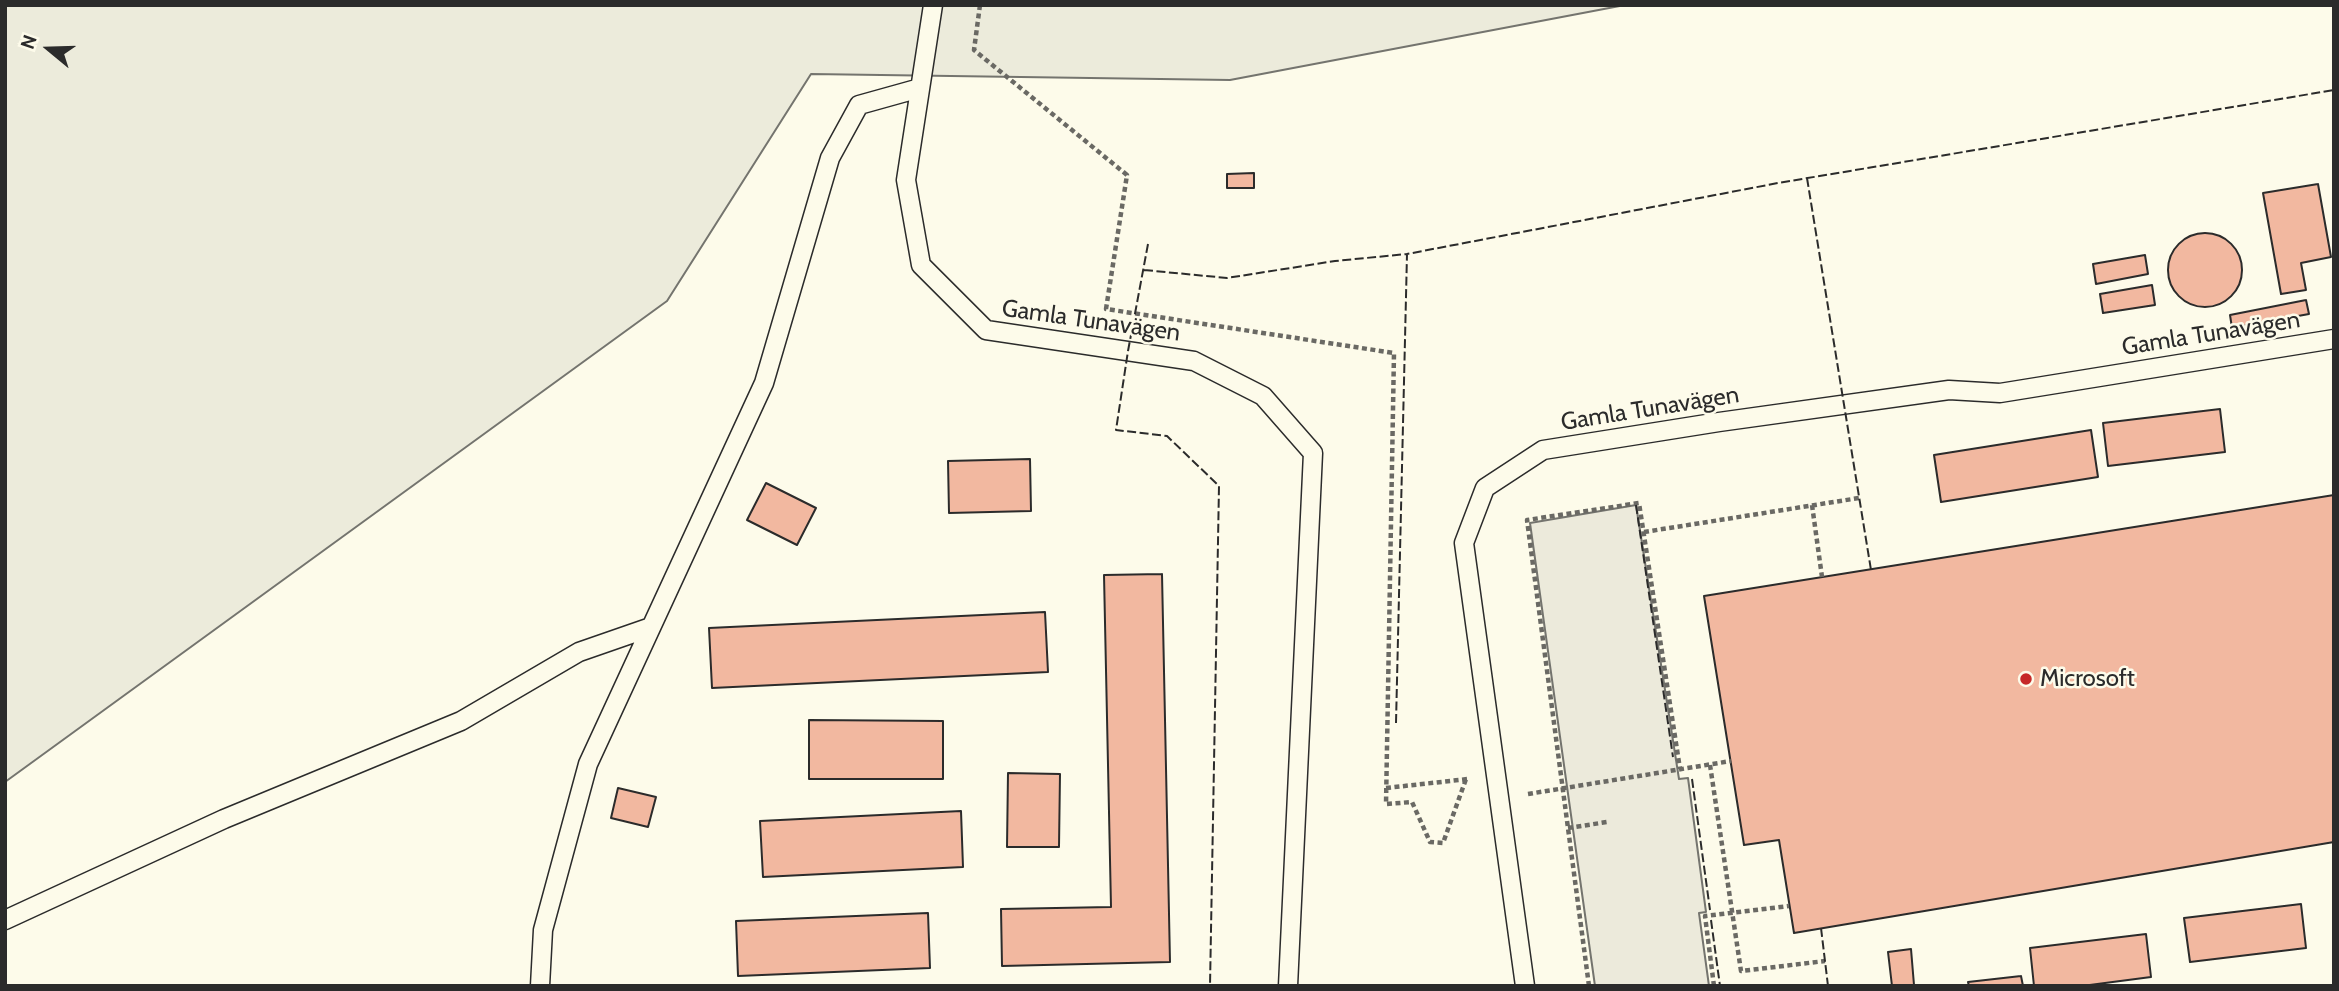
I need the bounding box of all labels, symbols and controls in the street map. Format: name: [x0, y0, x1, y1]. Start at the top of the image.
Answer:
north arrow: [14, 14, 84, 84]
text: N: [16, 32, 42, 52]
street label: Gamla Tunavägen: [1000, 294, 1182, 348]
street label: Gamla Tunavägen: [2120, 306, 2302, 362]
street label: Gamla Tunavägen: [1559, 381, 1741, 437]
place label: Microsoft: [2040, 665, 2135, 693]
marker: Microsoft: [2018, 671, 2034, 687]

